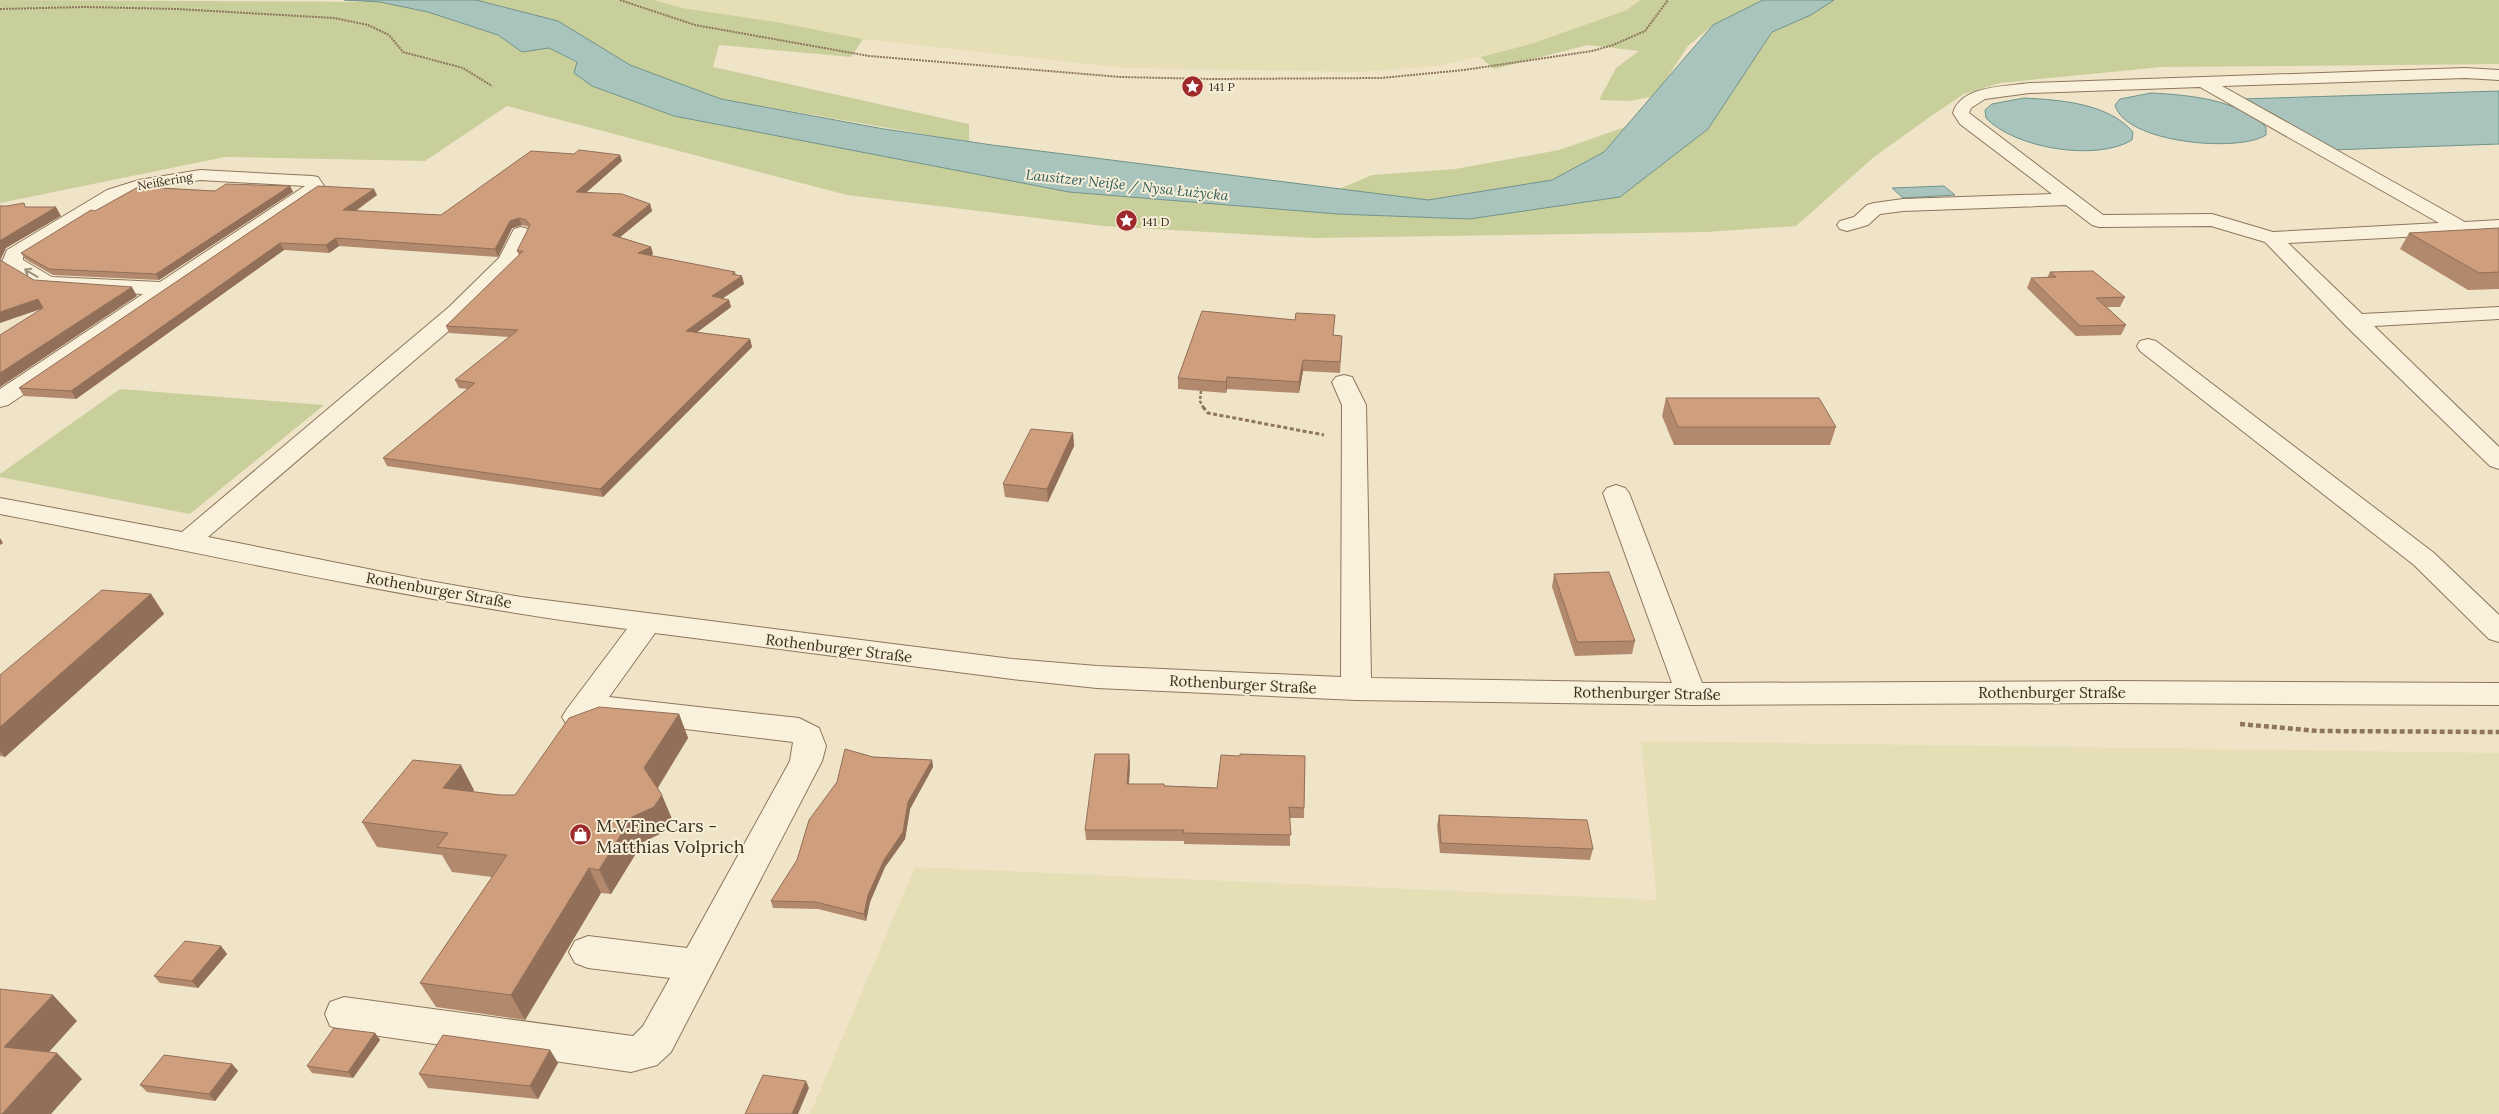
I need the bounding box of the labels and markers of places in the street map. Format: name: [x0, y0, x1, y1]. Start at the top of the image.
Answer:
place icon: 141 P: [1181, 74, 1205, 98]
place label: 141 P: [1209, 79, 1235, 94]
place icon: 141 D: [1114, 209, 1138, 233]
place label: 141 D: [1142, 214, 1169, 229]
place label: M.V.FineCars - Matthias Volprich: [596, 814, 745, 858]
shop icon: M.V.FineCars - Matthias Volprich: [568, 823, 592, 847]

